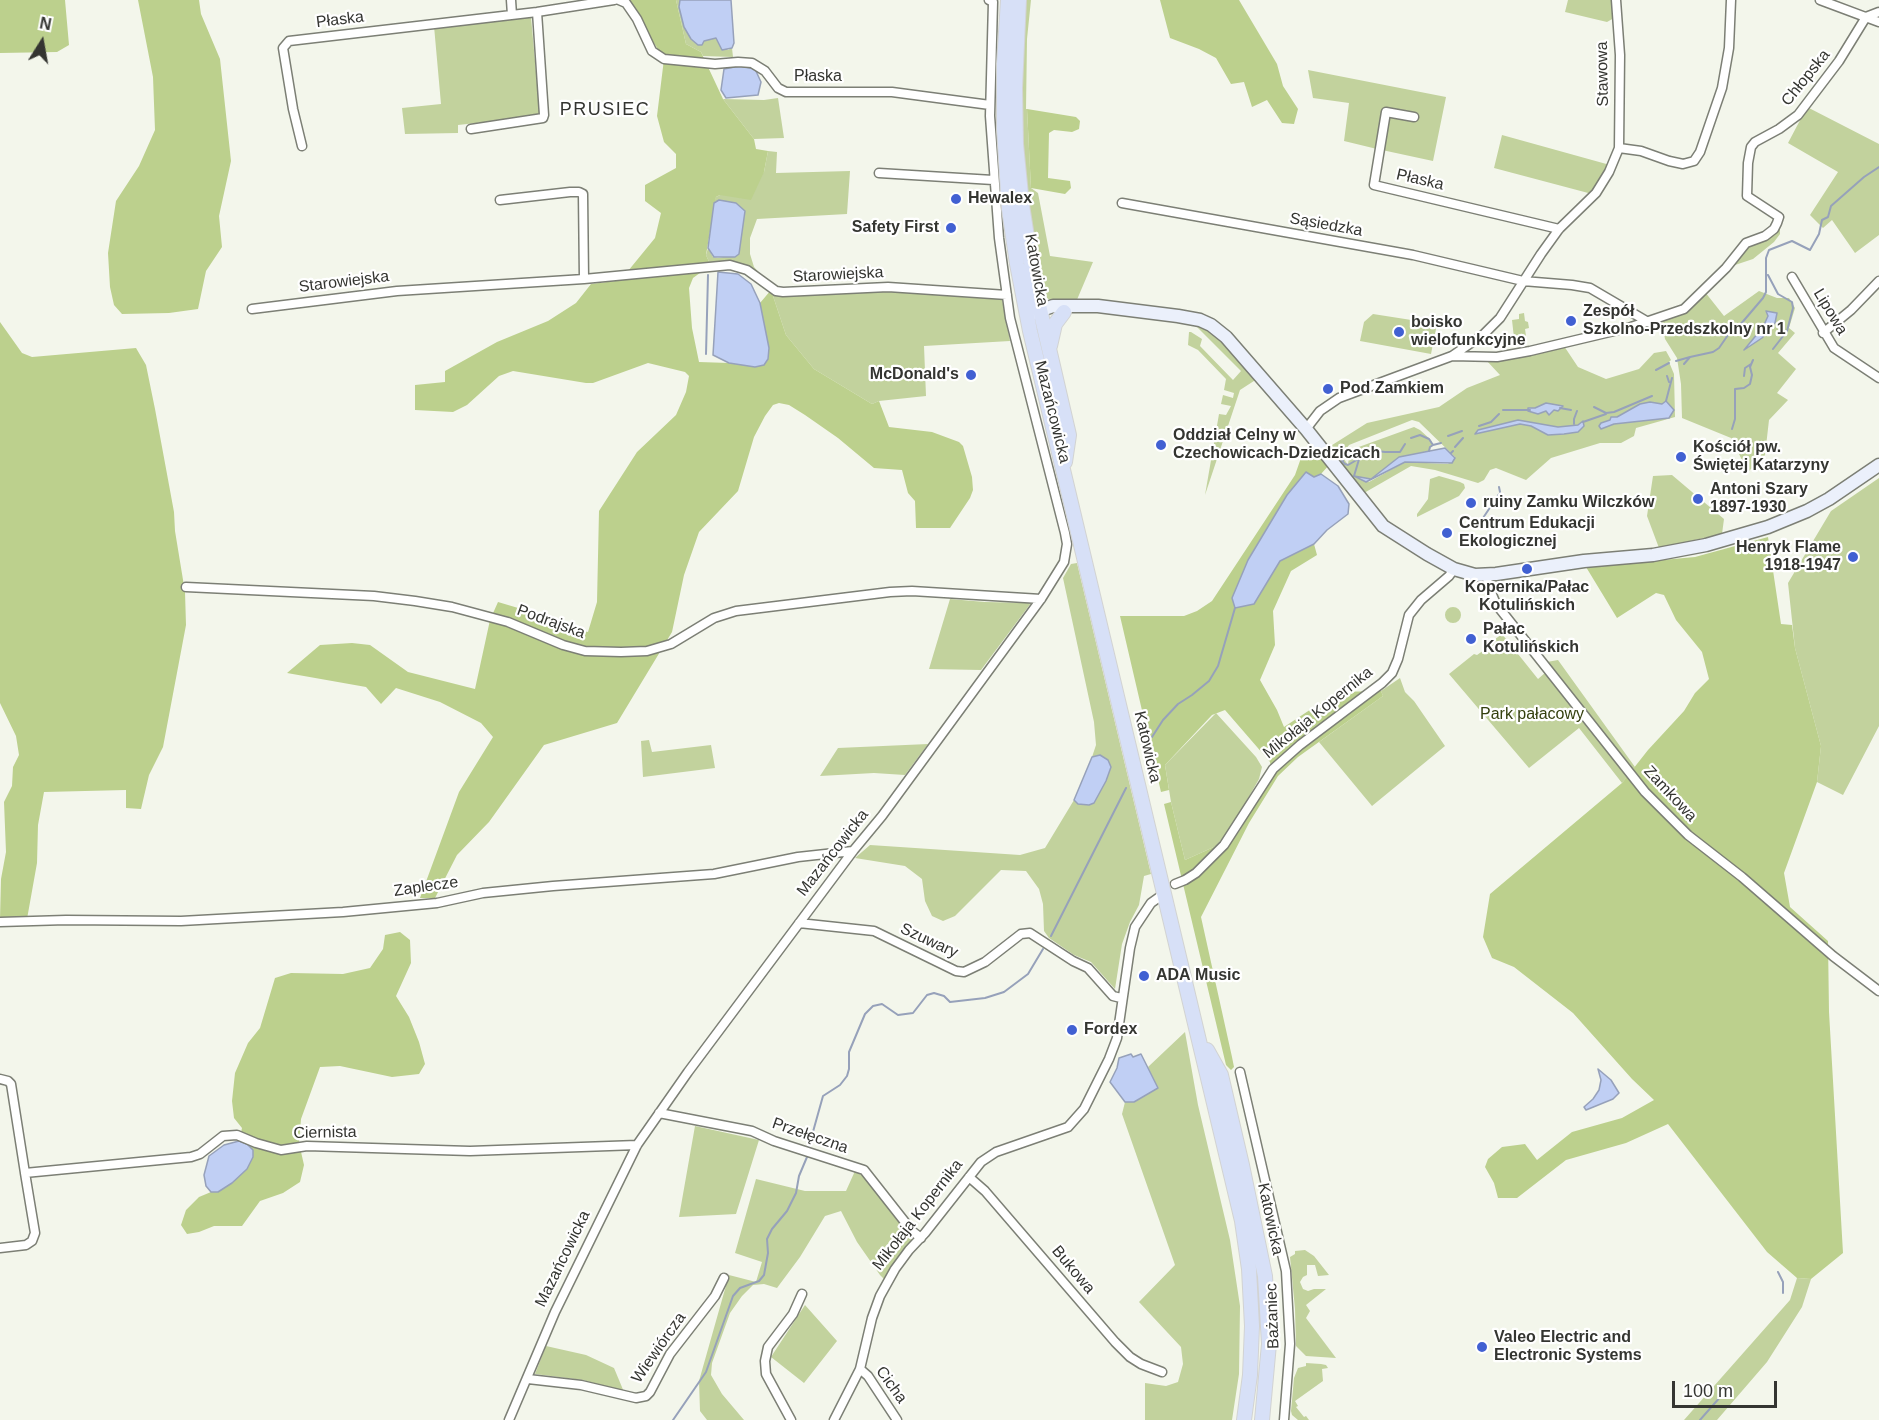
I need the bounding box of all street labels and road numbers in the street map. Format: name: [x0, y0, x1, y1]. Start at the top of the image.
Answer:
street label: Płaska: [315, 8, 365, 32]
street label: Stawowa: [1593, 41, 1613, 107]
street label: Chłopska: [1778, 46, 1834, 110]
street label: Płaska: [794, 67, 842, 87]
street label: Płaska: [1394, 165, 1446, 195]
street label: Sąsiedzka: [1288, 209, 1364, 241]
street label: Katowicka: [1020, 232, 1052, 308]
street label: Starowiejska: [792, 263, 884, 287]
street label: Starowiejska: [298, 267, 390, 297]
street label: Lipowa: [1809, 285, 1851, 339]
street label: Mazańcowicka: [1030, 359, 1074, 465]
street label: Podrajska: [514, 601, 588, 643]
street label: Mikołaja Kopernika: [1259, 663, 1377, 763]
street label: Katowicka: [1129, 709, 1165, 785]
street label: Zamkowa: [1639, 762, 1701, 826]
street label: Mazańcowicka: [793, 806, 873, 900]
street label: Zaplecze: [393, 873, 459, 901]
street label: Szuwary: [897, 919, 961, 963]
street label: Przełęczna: [769, 1114, 851, 1158]
street label: Ciernista: [293, 1123, 357, 1143]
street label: Mikołaja Kopernika: [869, 1156, 967, 1274]
street label: Katowicka: [1253, 1181, 1287, 1257]
street label: Mazańcowicka: [531, 1208, 595, 1310]
street label: Bukowa: [1047, 1242, 1099, 1298]
street label: Bażaniec: [1262, 1283, 1284, 1349]
street label: Wiewiórcza: [628, 1309, 690, 1387]
street label: Cicha: [871, 1363, 911, 1407]

